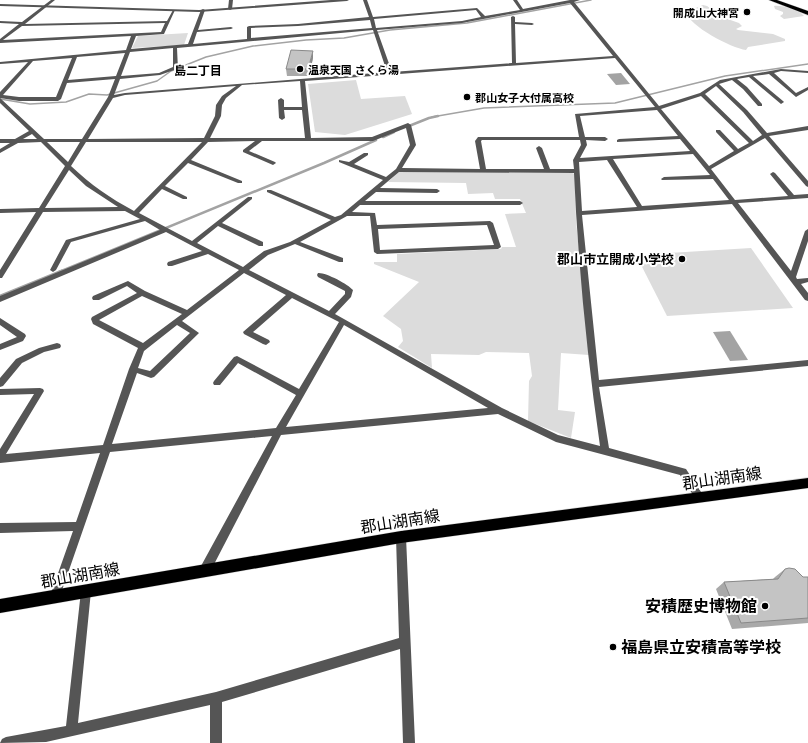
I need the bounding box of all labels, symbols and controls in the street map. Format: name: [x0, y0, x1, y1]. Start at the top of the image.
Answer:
place label: 開成山大神宮: [673, 5, 739, 20]
marker: 開成山大神宮: [742, 7, 752, 17]
district label: 島二丁目: [174, 62, 222, 79]
place label: 温泉天国 さくら湯: [308, 62, 399, 77]
marker: 温泉天国 さくら湯: [295, 64, 305, 74]
place label: 郡山女子大付属高校: [475, 90, 574, 105]
marker: 郡山女子大付属高校: [462, 92, 472, 102]
place label: 郡山市立開成小学校: [557, 250, 674, 268]
marker: 郡山市立開成小学校: [677, 254, 687, 264]
street label: 郡山湖南線: [681, 462, 763, 494]
street label: 郡山湖南線: [359, 504, 441, 538]
street label: 郡山湖南線: [39, 557, 121, 593]
place label: 安積歴史博物館: [645, 595, 757, 617]
marker: 安積歴史博物館: [760, 601, 770, 611]
place label: 福島県立安積高等学校: [621, 636, 781, 658]
marker: 福島県立安積高等学校: [608, 642, 618, 652]

